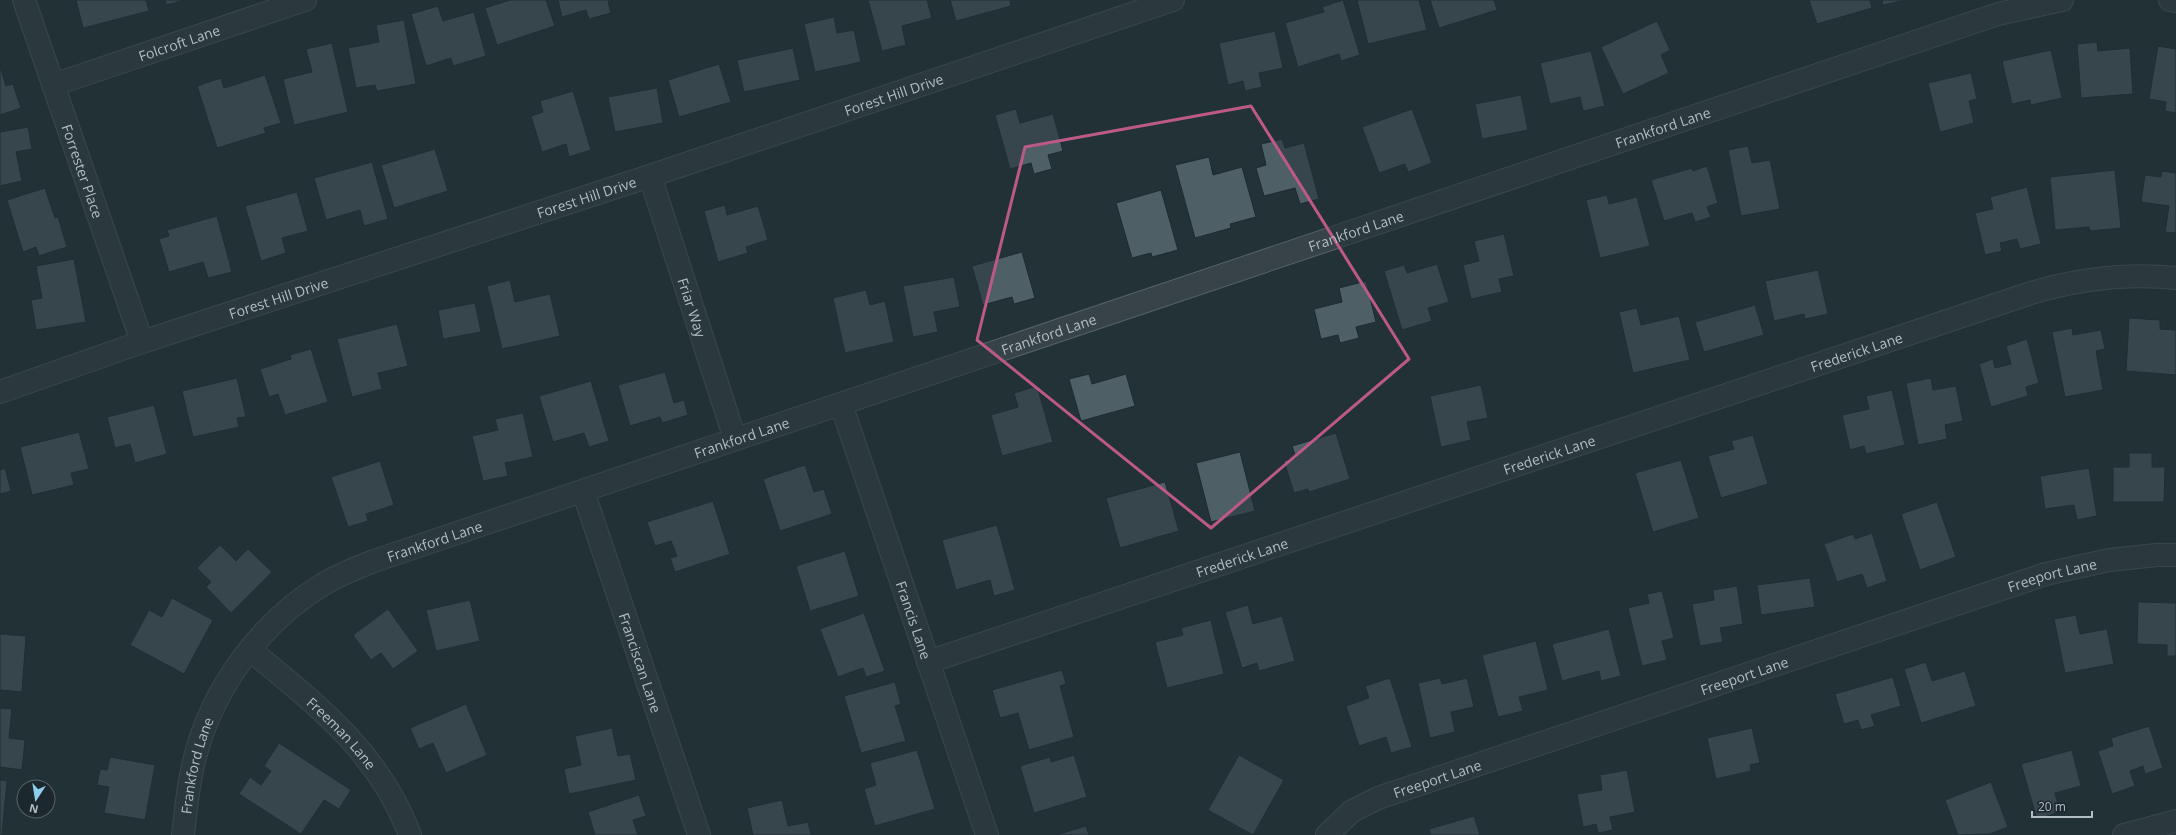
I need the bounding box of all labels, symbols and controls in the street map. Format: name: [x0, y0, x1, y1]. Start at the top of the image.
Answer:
street label: Folcroft Lane: [136, 20, 222, 65]
street label: Forest Hill Drive: [842, 68, 946, 120]
street label: Frankford Lane: [1613, 102, 1713, 152]
street label: Forrester Place: [58, 122, 108, 221]
street label: Forest Hill Drive: [534, 172, 639, 222]
street label: Frankford Lane: [1306, 205, 1406, 255]
street label: Forest Hill Drive: [226, 272, 331, 323]
street label: Friar Way: [674, 275, 711, 340]
street label: Frankford Lane: [998, 309, 1099, 359]
street label: Frederick Lane: [1808, 327, 1905, 376]
street label: Frankford Lane: [691, 412, 792, 462]
street label: Frederick Lane: [1501, 430, 1598, 478]
street label: Frankford Lane: [384, 516, 485, 565]
street label: Frederick Lane: [1193, 533, 1290, 581]
street label: Freeport Lane: [2005, 554, 2099, 596]
street label: Francis Lane: [892, 578, 936, 662]
street label: Franciscan Lane: [615, 610, 667, 715]
street label: Freeport Lane: [1698, 652, 1791, 699]
street label: Freeman Lane: [303, 692, 381, 773]
street label: Frankford Lane: [176, 714, 217, 815]
street label: Freeport Lane: [1391, 755, 1484, 802]
north arrow: [16, 779, 56, 819]
scale bar: [2032, 793, 2092, 819]
text: 20 m: [2038, 798, 2066, 815]
text: N: [28, 801, 40, 818]

